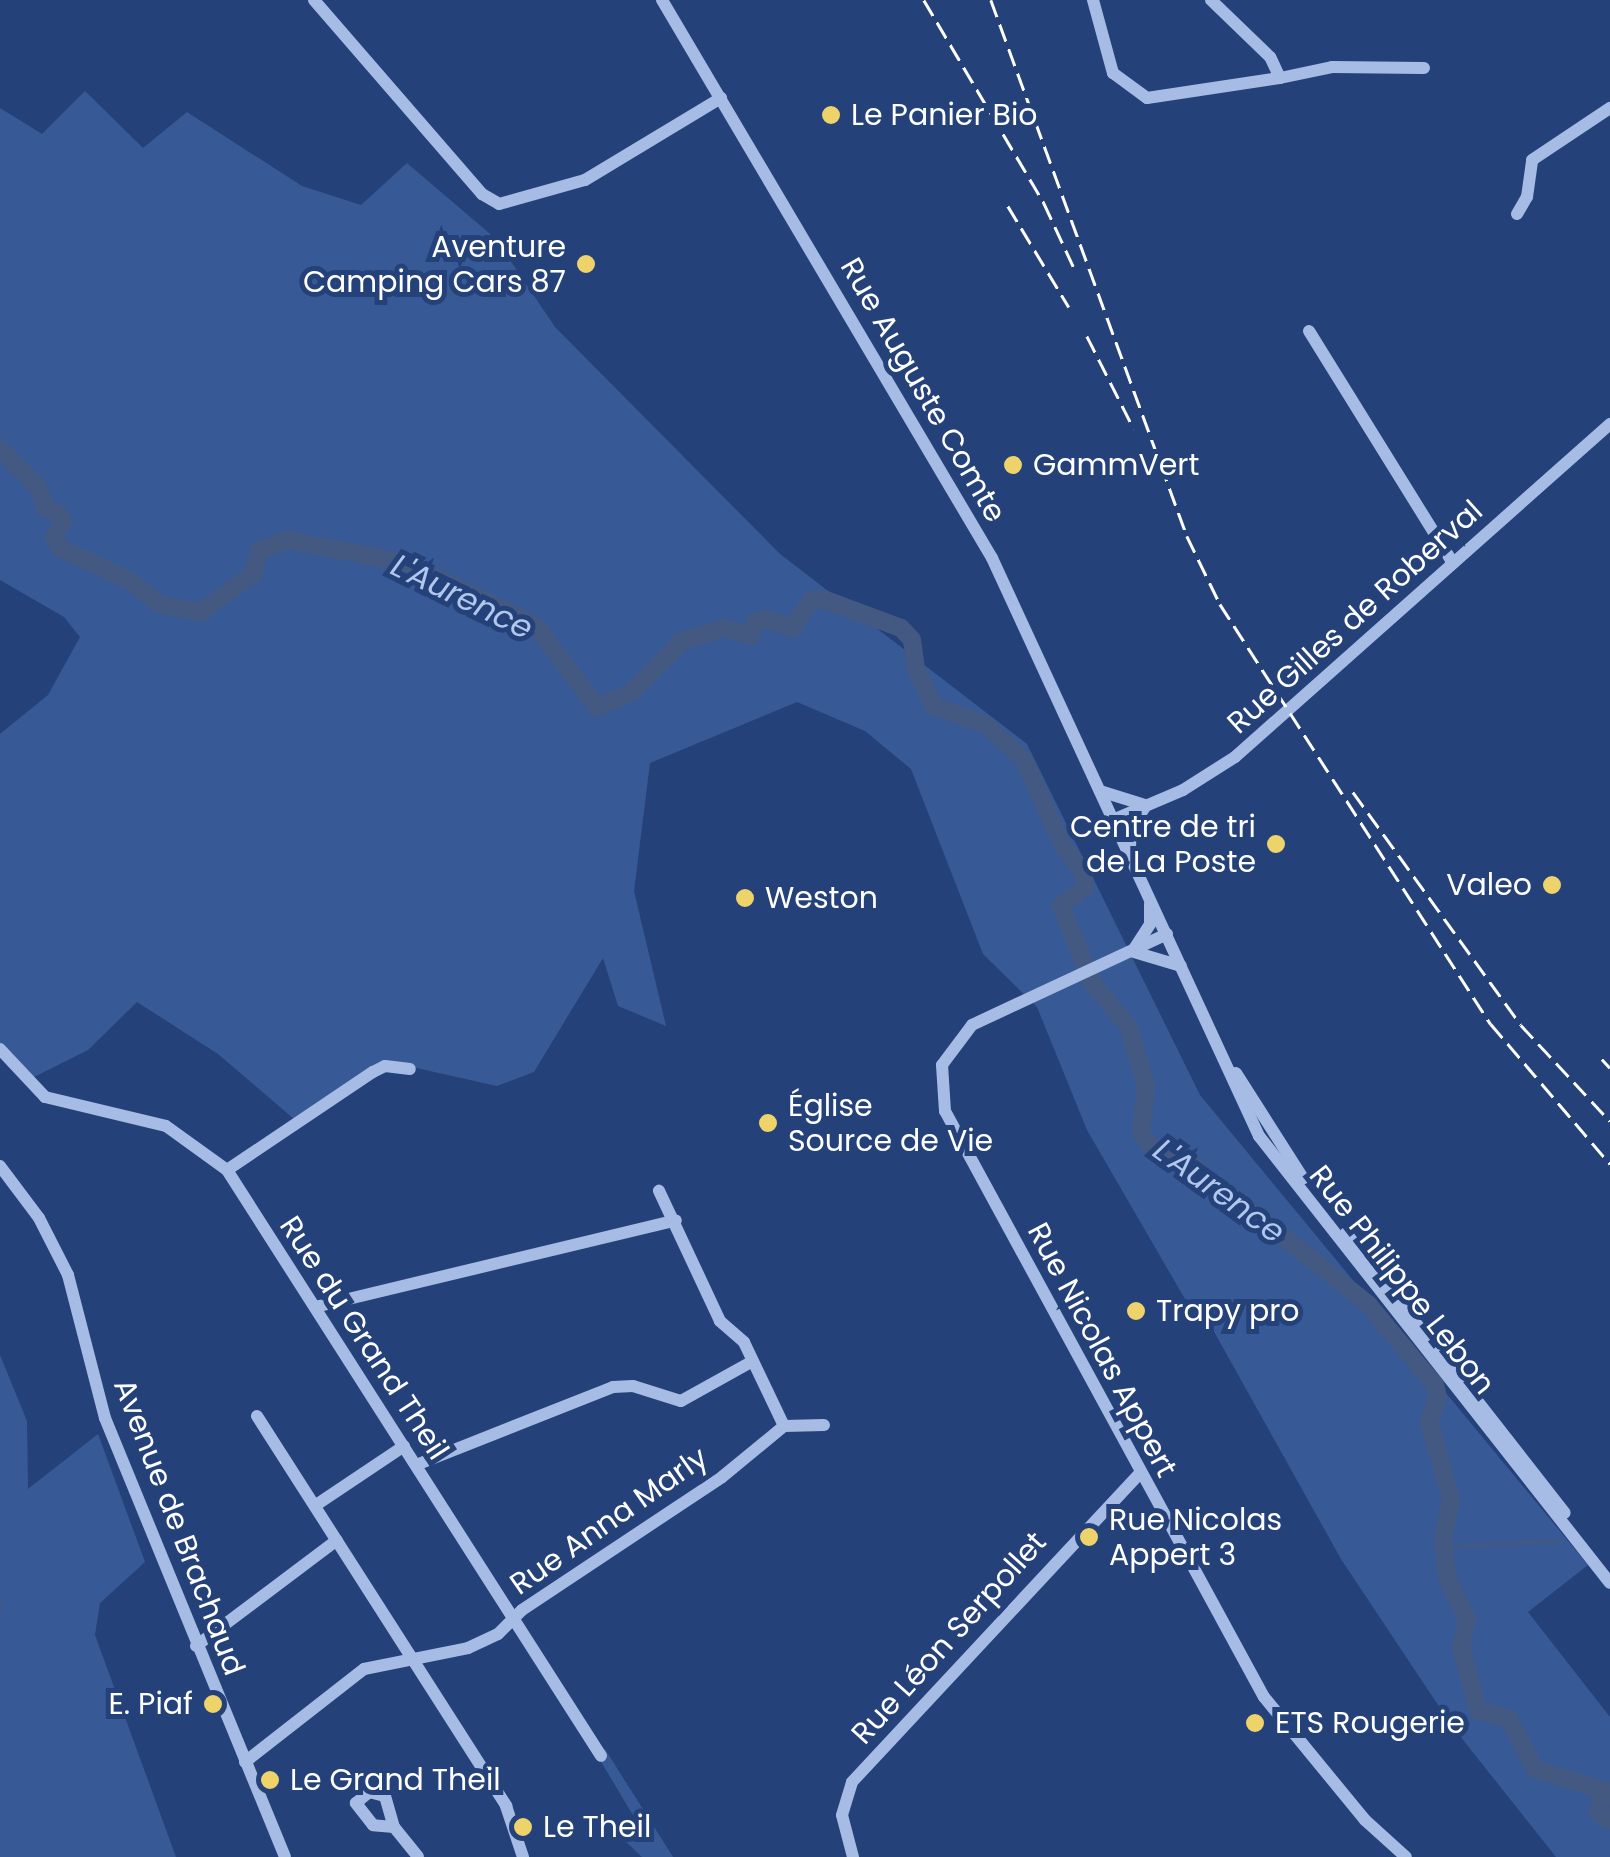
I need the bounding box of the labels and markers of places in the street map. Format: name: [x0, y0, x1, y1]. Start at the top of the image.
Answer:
place label: Le Panier Bio: [851, 97, 1038, 133]
marker: Le Panier Bio: [820, 104, 842, 126]
place label: Aventure Camping Cars 87: [303, 229, 566, 300]
marker: Aventure Camping Cars 87: [575, 253, 597, 275]
place label: GammVert: [1033, 447, 1199, 483]
marker: GammVert: [1002, 454, 1024, 476]
place label: Centre de tri de La Poste: [1070, 809, 1256, 880]
marker: Centre de tri de La Poste: [1265, 833, 1287, 855]
place label: Valeo: [1446, 867, 1532, 903]
marker: Valeo: [1541, 874, 1563, 896]
place label: Weston: [765, 880, 878, 916]
marker: Weston: [734, 887, 756, 909]
place label: Église Source de Vie: [788, 1088, 993, 1158]
marker: Église Source de Vie: [757, 1112, 779, 1134]
place label: Trapy pro: [1156, 1293, 1300, 1329]
marker: Trapy pro: [1125, 1300, 1147, 1322]
place label: Rue Nicolas Appert 3: [1109, 1502, 1282, 1572]
marker: Rue Nicolas Appert 3: [1078, 1526, 1100, 1548]
place label: E. Piaf: [108, 1686, 193, 1722]
marker: E. Piaf: [202, 1693, 224, 1715]
place label: ETS Rougerie: [1275, 1705, 1465, 1741]
marker: ETS Rougerie: [1244, 1712, 1266, 1734]
place label: Le Grand Theil: [290, 1762, 501, 1798]
marker: Le Grand Theil: [259, 1769, 281, 1791]
place label: Le Theil: [543, 1809, 651, 1845]
marker: Le Theil: [512, 1816, 534, 1838]

